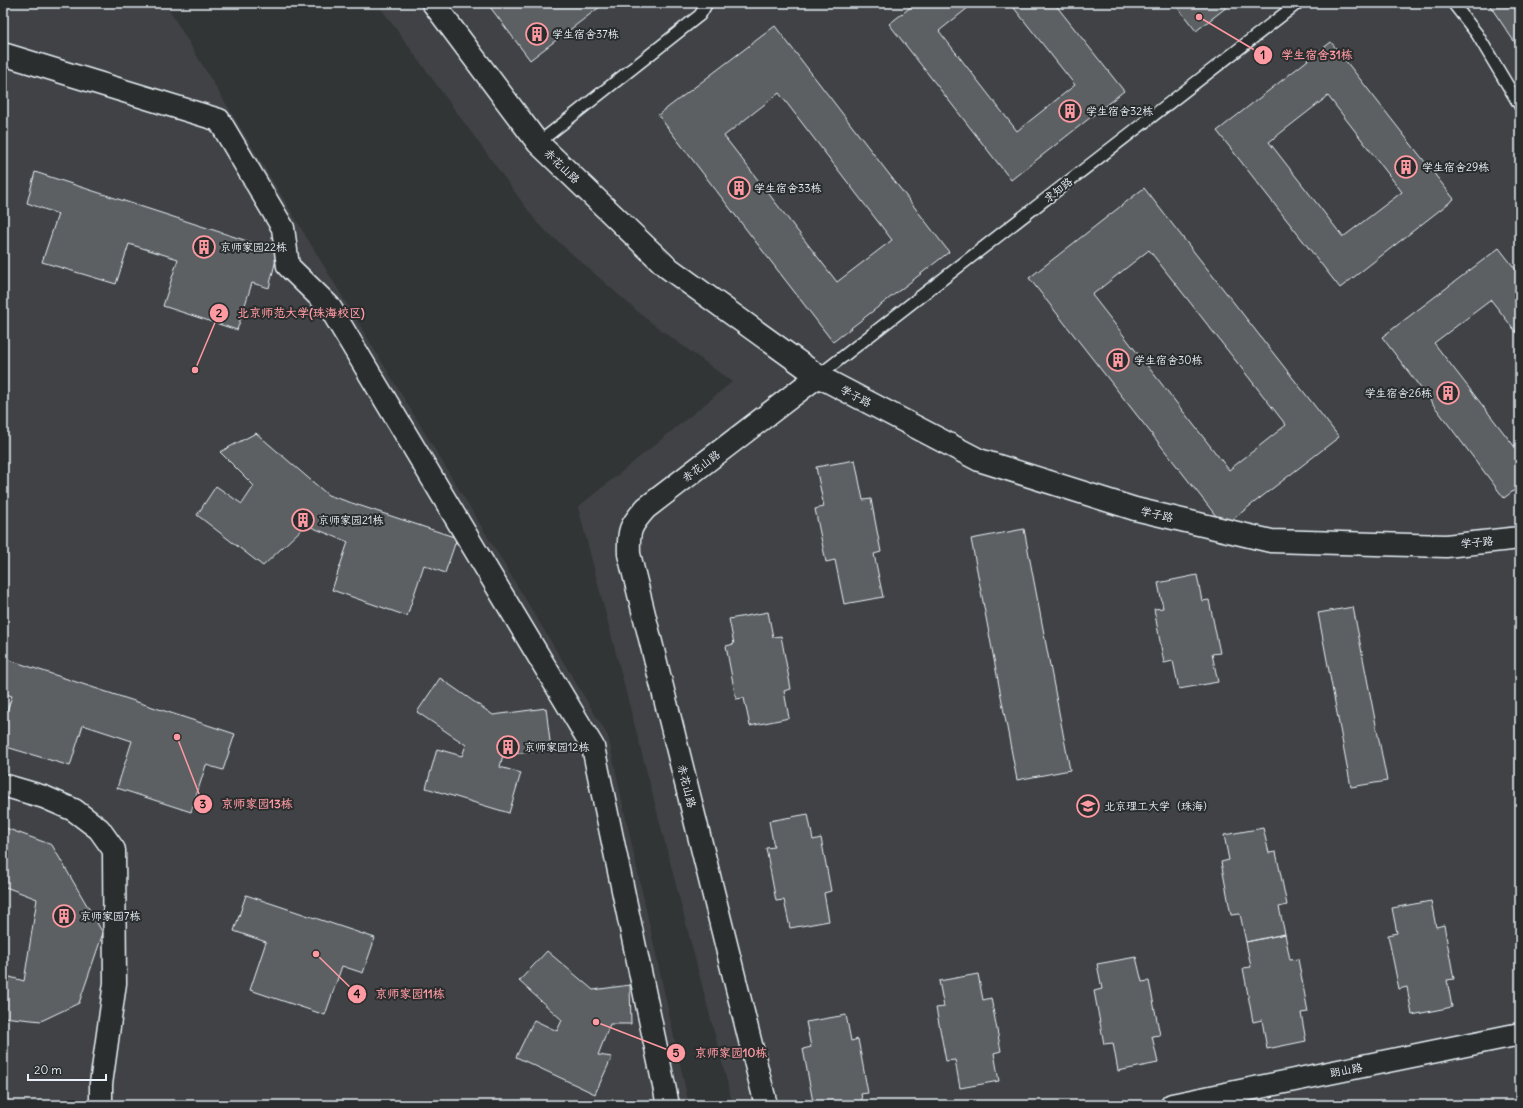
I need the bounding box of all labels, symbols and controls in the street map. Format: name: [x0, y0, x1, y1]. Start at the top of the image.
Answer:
building icon: 学生宿舍37栋: [524, 21, 550, 47]
place label: 学生宿舍37栋: [552, 27, 619, 41]
callout: 学生宿舍31栋: [1253, 43, 1361, 67]
text: 1: [1261, 47, 1265, 62]
text: 学生宿舍31栋: [1281, 47, 1353, 62]
building icon: 学生宿舍32栋: [1057, 98, 1083, 124]
place label: 学生宿舍32栋: [1086, 104, 1153, 118]
street label: 赤花山路: [541, 146, 583, 186]
building icon: 学生宿舍29栋: [1393, 154, 1419, 180]
place label: 学生宿舍29栋: [1422, 160, 1489, 174]
street label: 求知路: [1041, 174, 1075, 206]
building icon: 学生宿舍33栋: [726, 175, 752, 201]
place label: 学生宿舍33栋: [754, 181, 822, 195]
building icon: 京师家园22栋: [191, 234, 217, 260]
place label: 京师家园22栋: [220, 240, 287, 254]
callout: 北京师范大学(珠海校区): [209, 301, 372, 325]
text: 2: [216, 305, 223, 320]
text: 北京师范大学(珠海校区): [237, 305, 365, 321]
building icon: 学生宿舍30栋: [1105, 347, 1131, 373]
place label: 学生宿舍30栋: [1134, 353, 1203, 367]
building icon: 学生宿舍26栋: [1435, 380, 1461, 406]
street label: 学子路: [838, 382, 874, 410]
place label: 学生宿舍26栋: [1365, 386, 1432, 400]
street label: 赤花山路: [679, 447, 723, 485]
street label: 学子路: [1139, 503, 1175, 525]
building icon: 京师家园21栋: [290, 507, 316, 533]
place label: 京师家园21栋: [318, 513, 383, 527]
street label: 学子路: [1460, 534, 1494, 550]
building icon: 京师家园12栋: [495, 734, 521, 760]
place label: 京师家园12栋: [524, 740, 589, 754]
street label: 赤花山路: [675, 763, 699, 809]
callout: 京师家园13栋: [193, 792, 301, 816]
school or university icon: 北京理工大学（珠海）: [1075, 793, 1101, 819]
text: 3: [200, 796, 207, 811]
text: 京师家园13栋: [221, 796, 293, 811]
place label: 北京理工大学（珠海）: [1104, 799, 1214, 813]
building icon: 京师家园7栋: [51, 903, 77, 929]
place label: 京师家园7栋: [80, 909, 140, 923]
callout: 京师家园11栋: [347, 982, 453, 1006]
text: 4: [354, 986, 361, 1001]
text: 京师家园11栋: [375, 986, 445, 1001]
callout: 京师家园10栋: [666, 1041, 775, 1065]
text: 5: [673, 1045, 680, 1060]
text: 京师家园10栋: [695, 1045, 767, 1060]
scale bar: [28, 1056, 106, 1082]
street label: 朗山路: [1328, 1060, 1364, 1080]
text: 20 m: [34, 1062, 62, 1077]

